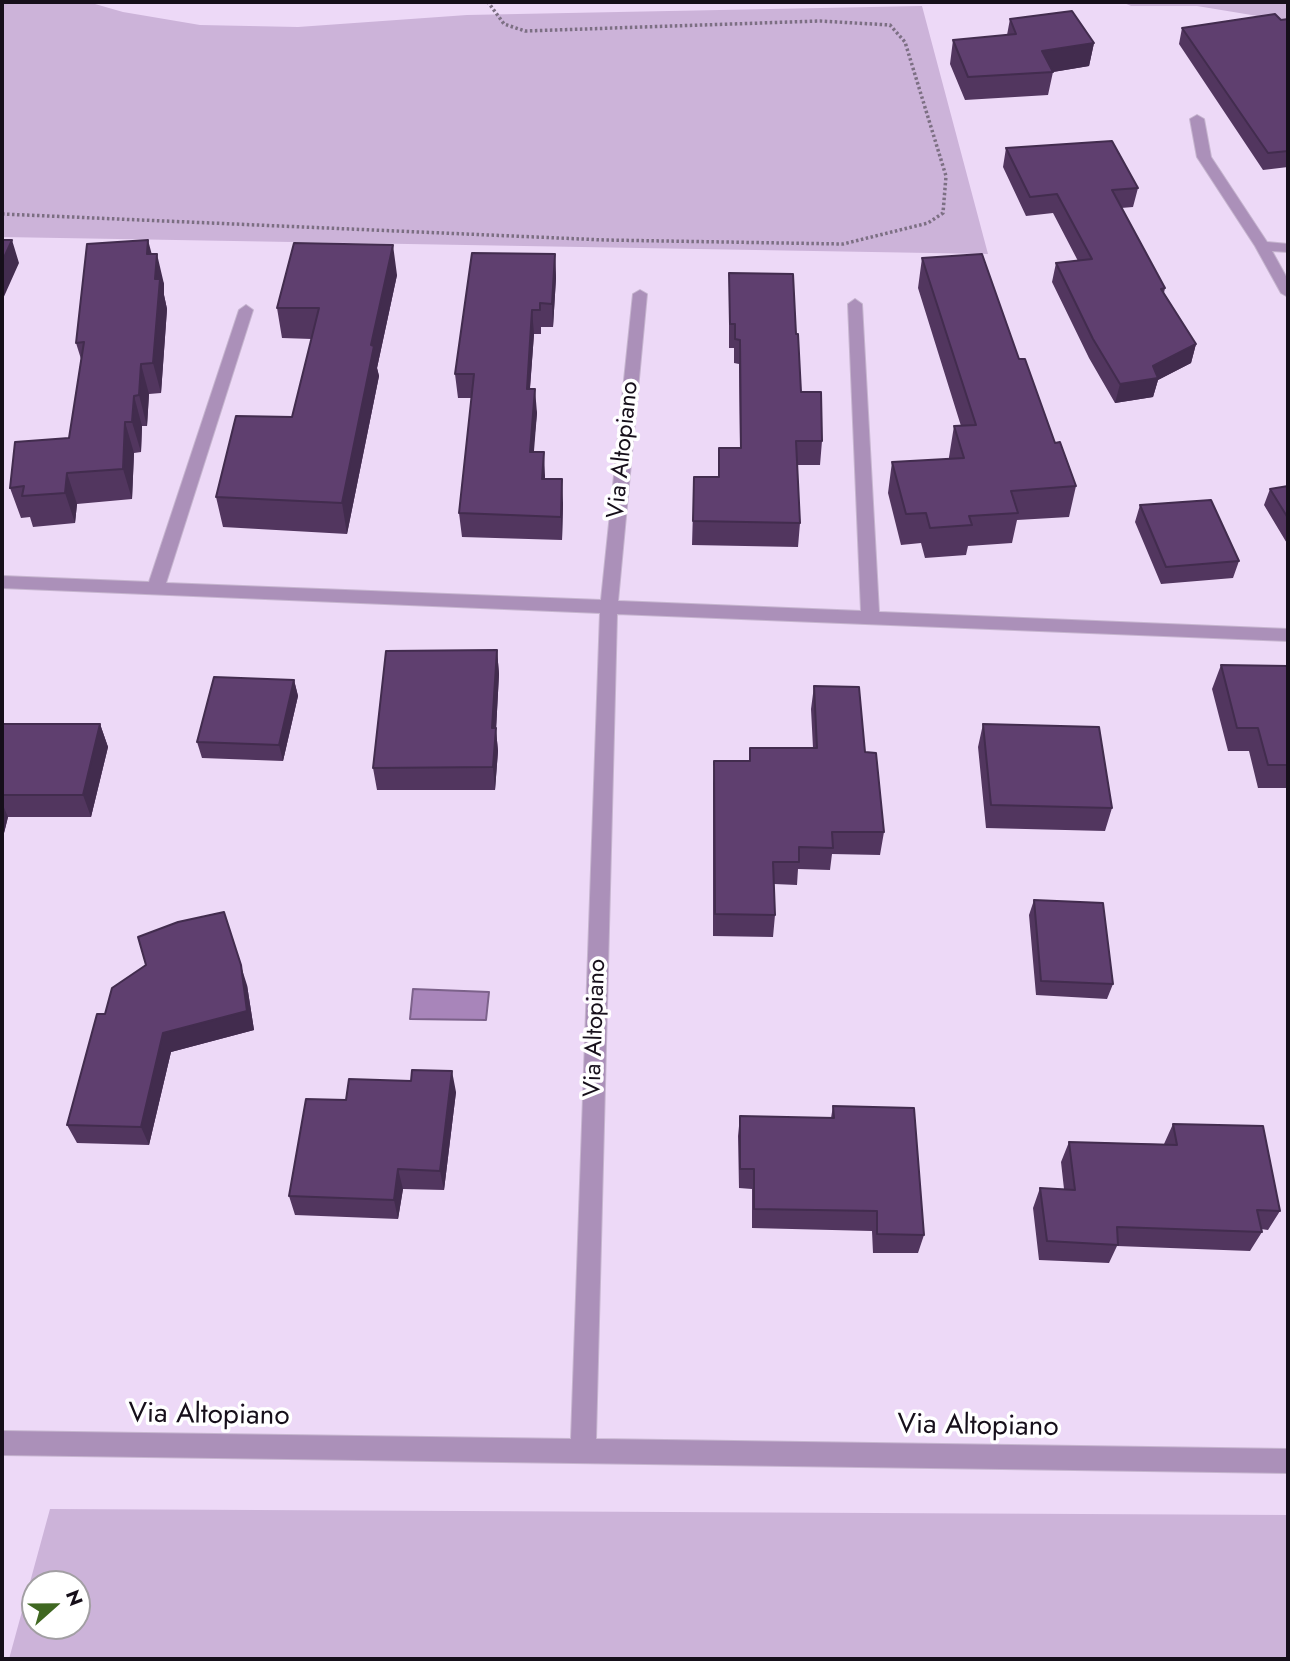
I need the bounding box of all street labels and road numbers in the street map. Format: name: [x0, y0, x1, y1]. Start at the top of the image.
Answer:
street label: Via Altopiano: [602, 380, 646, 520]
street label: Via Altopiano: [579, 958, 613, 1098]
street label: Via Altopiano: [128, 1398, 290, 1434]
street label: Via Altopiano: [897, 1409, 1059, 1445]

